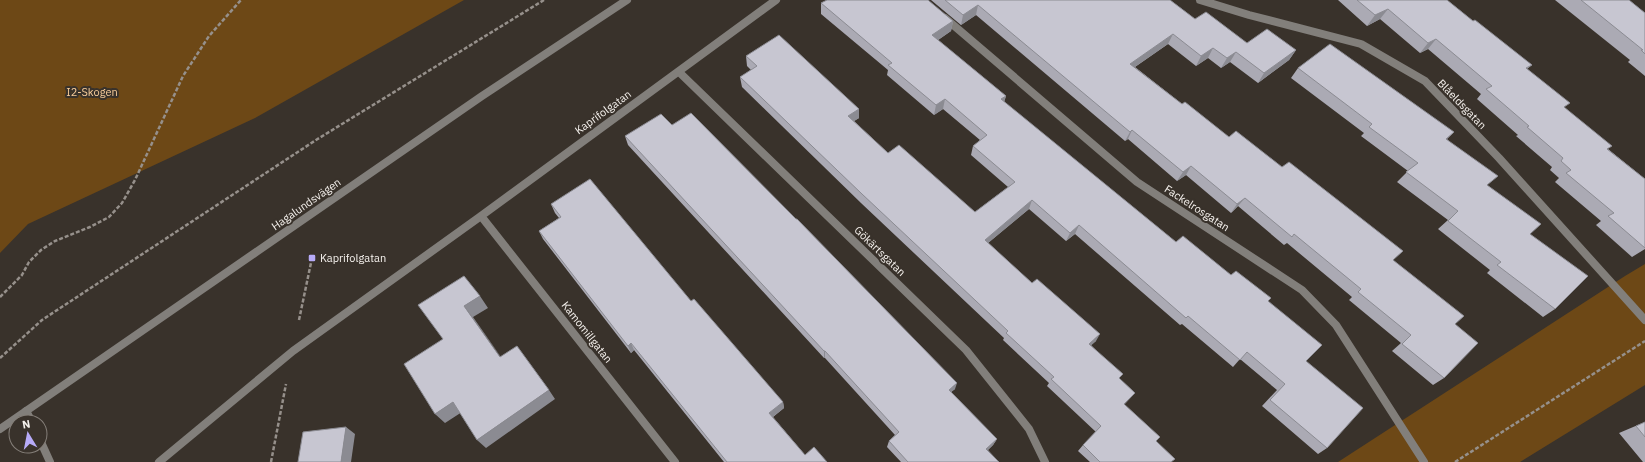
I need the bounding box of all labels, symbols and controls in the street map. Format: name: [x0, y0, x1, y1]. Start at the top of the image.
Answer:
street label: Blåeldsgatan: [1435, 76, 1489, 132]
park label: I2-Skogen: [66, 85, 118, 99]
street label: Kaprifolgatan: [572, 87, 634, 137]
street label: Hagalundsvägen: [269, 175, 343, 233]
street label: Fackelrosgatan: [1162, 182, 1232, 234]
street label: Gökärtsgatan: [851, 223, 909, 279]
place label: Kaprifolgatan: [320, 251, 386, 265]
marker: Kaprifolgatan: [307, 253, 317, 263]
street label: Kamomillgatan: [559, 298, 615, 366]
north arrow: [8, 414, 48, 454]
text: N: [21, 417, 31, 432]

